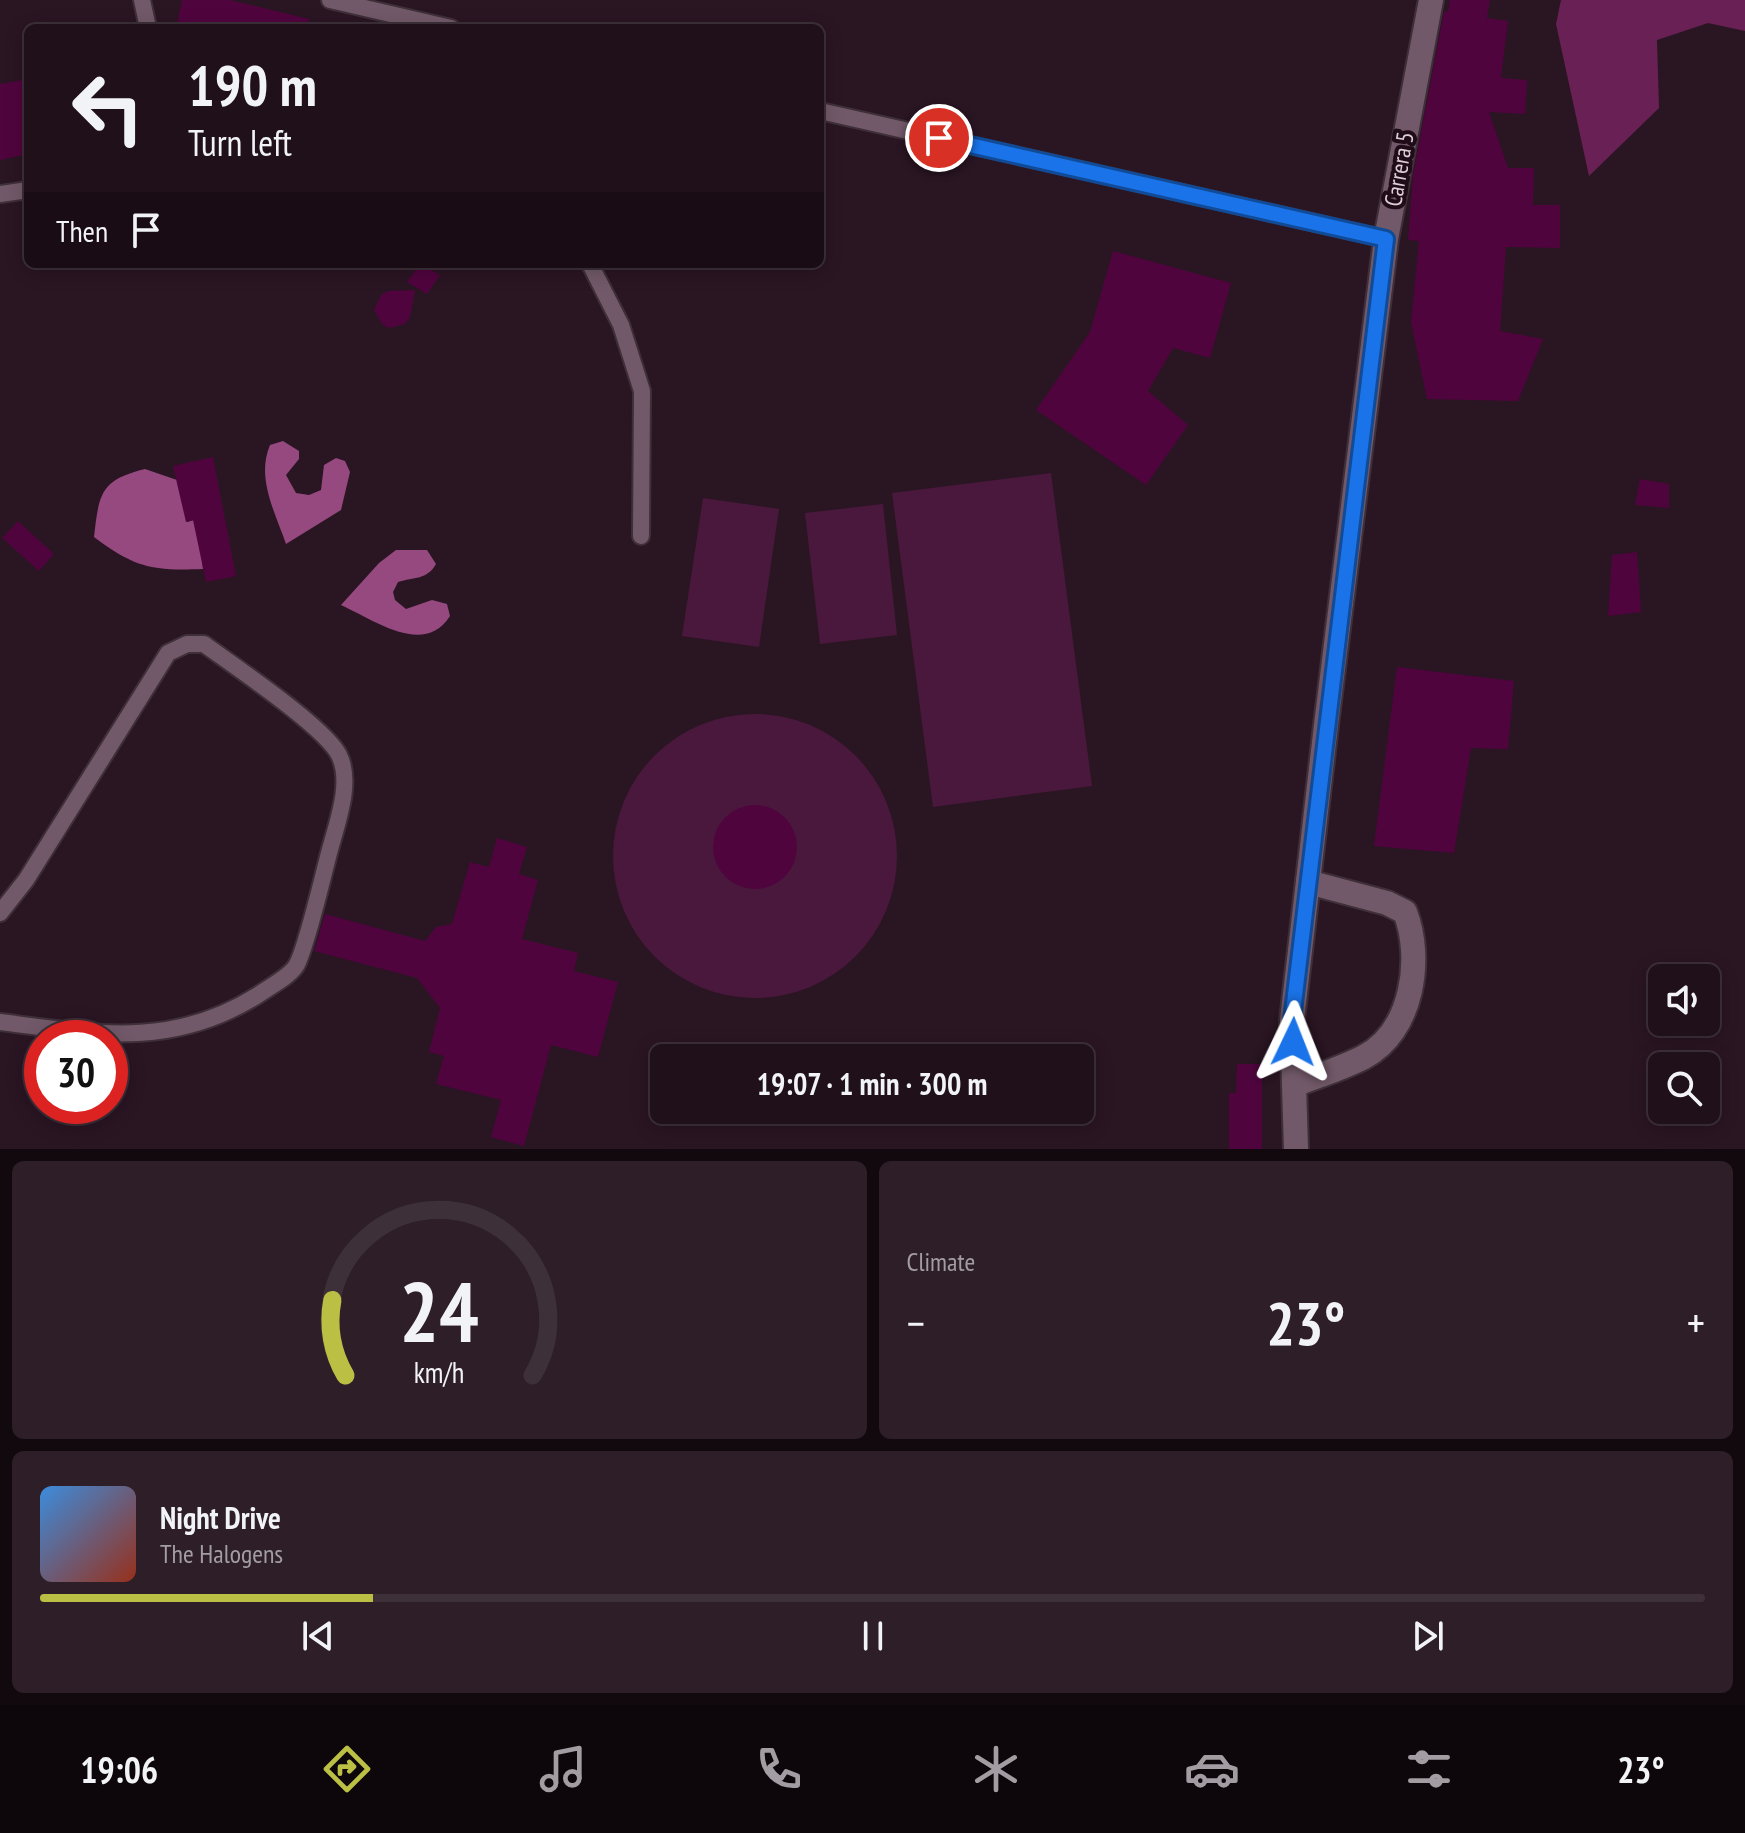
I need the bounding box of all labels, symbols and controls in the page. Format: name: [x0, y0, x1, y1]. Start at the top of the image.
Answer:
text: 190 m: [188, 49, 317, 121]
icon: left: [56, 56, 160, 160]
pin: [905, 104, 973, 172]
icon: arrive: [917, 116, 961, 160]
text: Turn left: [188, 119, 292, 166]
street label: Carrera 5: [1377, 129, 1421, 209]
icon: arrive: [124, 208, 168, 252]
text: Then: [56, 211, 108, 250]
map controls: [1648, 964, 1720, 1124]
button: sound: [1648, 964, 1720, 1036]
position arrow: [1251, 1000, 1335, 1084]
speed limit sign: 30: [24, 1020, 128, 1124]
button: search: [1648, 1052, 1720, 1124]
text: 19:07 · 1 min · 300 m: [757, 1064, 987, 1103]
text: Climate: [907, 1245, 975, 1278]
text: 24: [399, 1257, 479, 1365]
text: 23°: [1266, 1284, 1345, 1362]
text: −: [907, 1294, 925, 1351]
text: +: [1687, 1294, 1705, 1351]
text: km/h: [414, 1354, 465, 1391]
text: Night Drive: [160, 1498, 281, 1537]
text: The Halogens: [160, 1537, 283, 1570]
icon: previous: [296, 1614, 340, 1658]
icon: pause: [851, 1614, 895, 1658]
icon: next: [1406, 1614, 1450, 1658]
icon: directions: [319, 1741, 375, 1797]
icon: music: [535, 1741, 591, 1797]
icon: phone: [751, 1741, 807, 1797]
icon: climate: [968, 1741, 1024, 1797]
icon: car: [1184, 1741, 1240, 1797]
icon: filters: [1401, 1741, 1457, 1797]
text: 19:06: [80, 1746, 158, 1793]
text: 23°: [1617, 1746, 1665, 1793]

